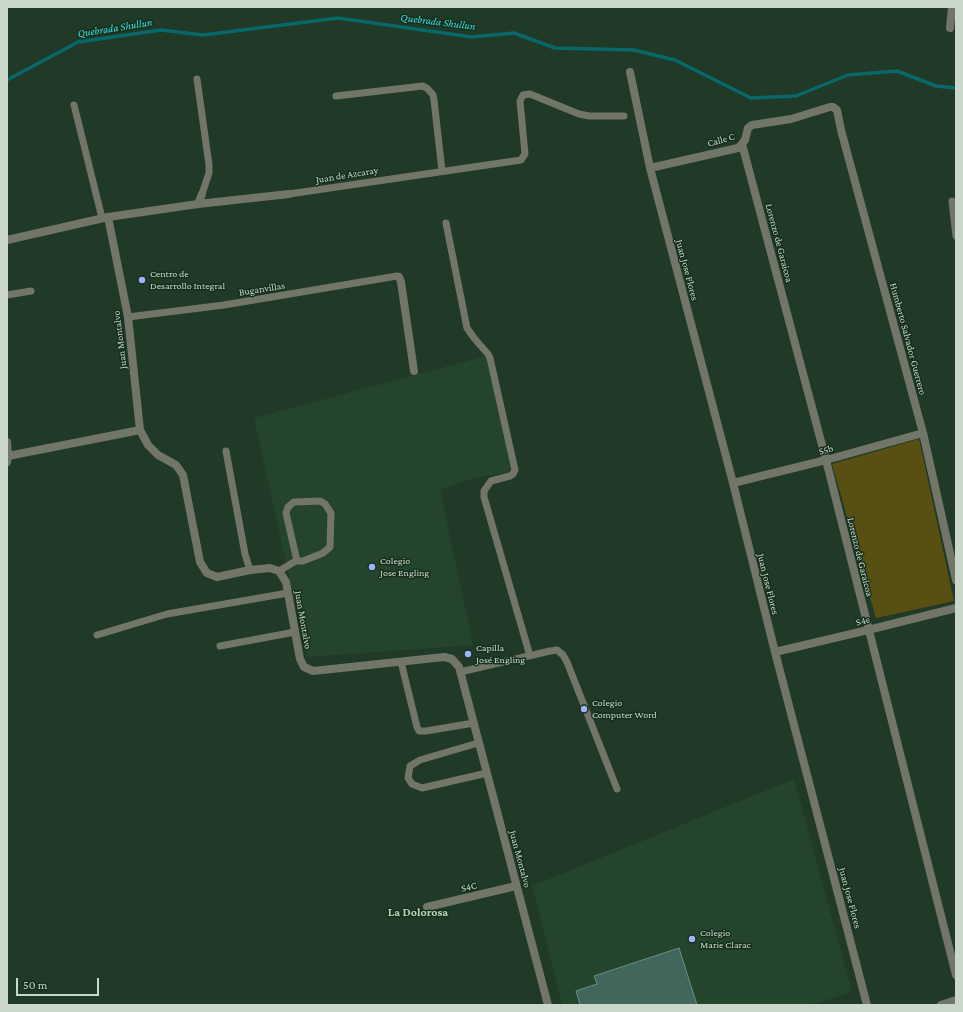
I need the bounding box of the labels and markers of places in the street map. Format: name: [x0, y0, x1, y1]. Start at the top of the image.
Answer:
place label: Centro de Desarrollo Integral: [150, 268, 225, 292]
marker: Centro de Desarrollo Integral: [137, 275, 147, 285]
place label: Colegio Jose Engling: [380, 555, 429, 578]
marker: Colegio Jose Engling: [367, 562, 377, 572]
place label: Capilla José Engling: [476, 642, 525, 666]
marker: Capilla José Engling: [463, 649, 473, 659]
place label: Colegio Computer Word: [592, 697, 657, 720]
marker: Colegio Computer Word: [579, 704, 589, 714]
place label: Colegio Marie Clarac: [700, 927, 751, 950]
marker: Colegio Marie Clarac: [687, 934, 697, 944]

